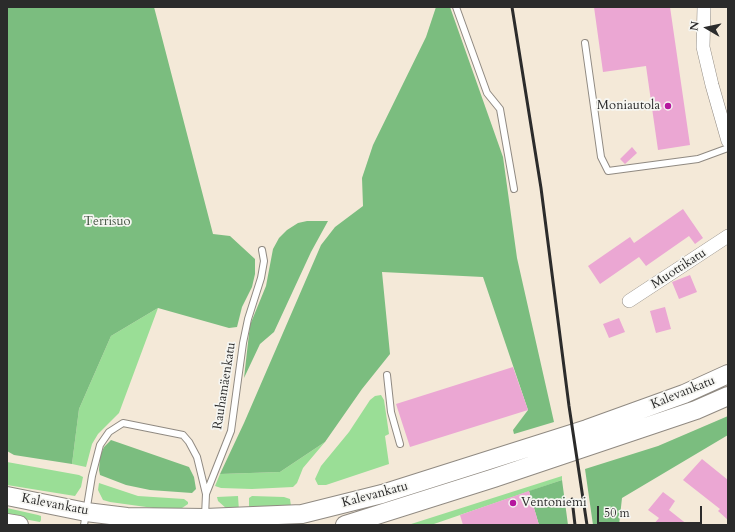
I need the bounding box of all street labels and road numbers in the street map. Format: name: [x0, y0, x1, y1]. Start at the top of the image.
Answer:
street label: Muottikatu: [649, 246, 709, 292]
street label: Rauhamäenkatu: [210, 341, 240, 431]
street label: Kalevankatu: [649, 373, 717, 413]
street label: Kalevankatu: [340, 479, 410, 511]
street label: Kalevankatu: [20, 491, 90, 519]

